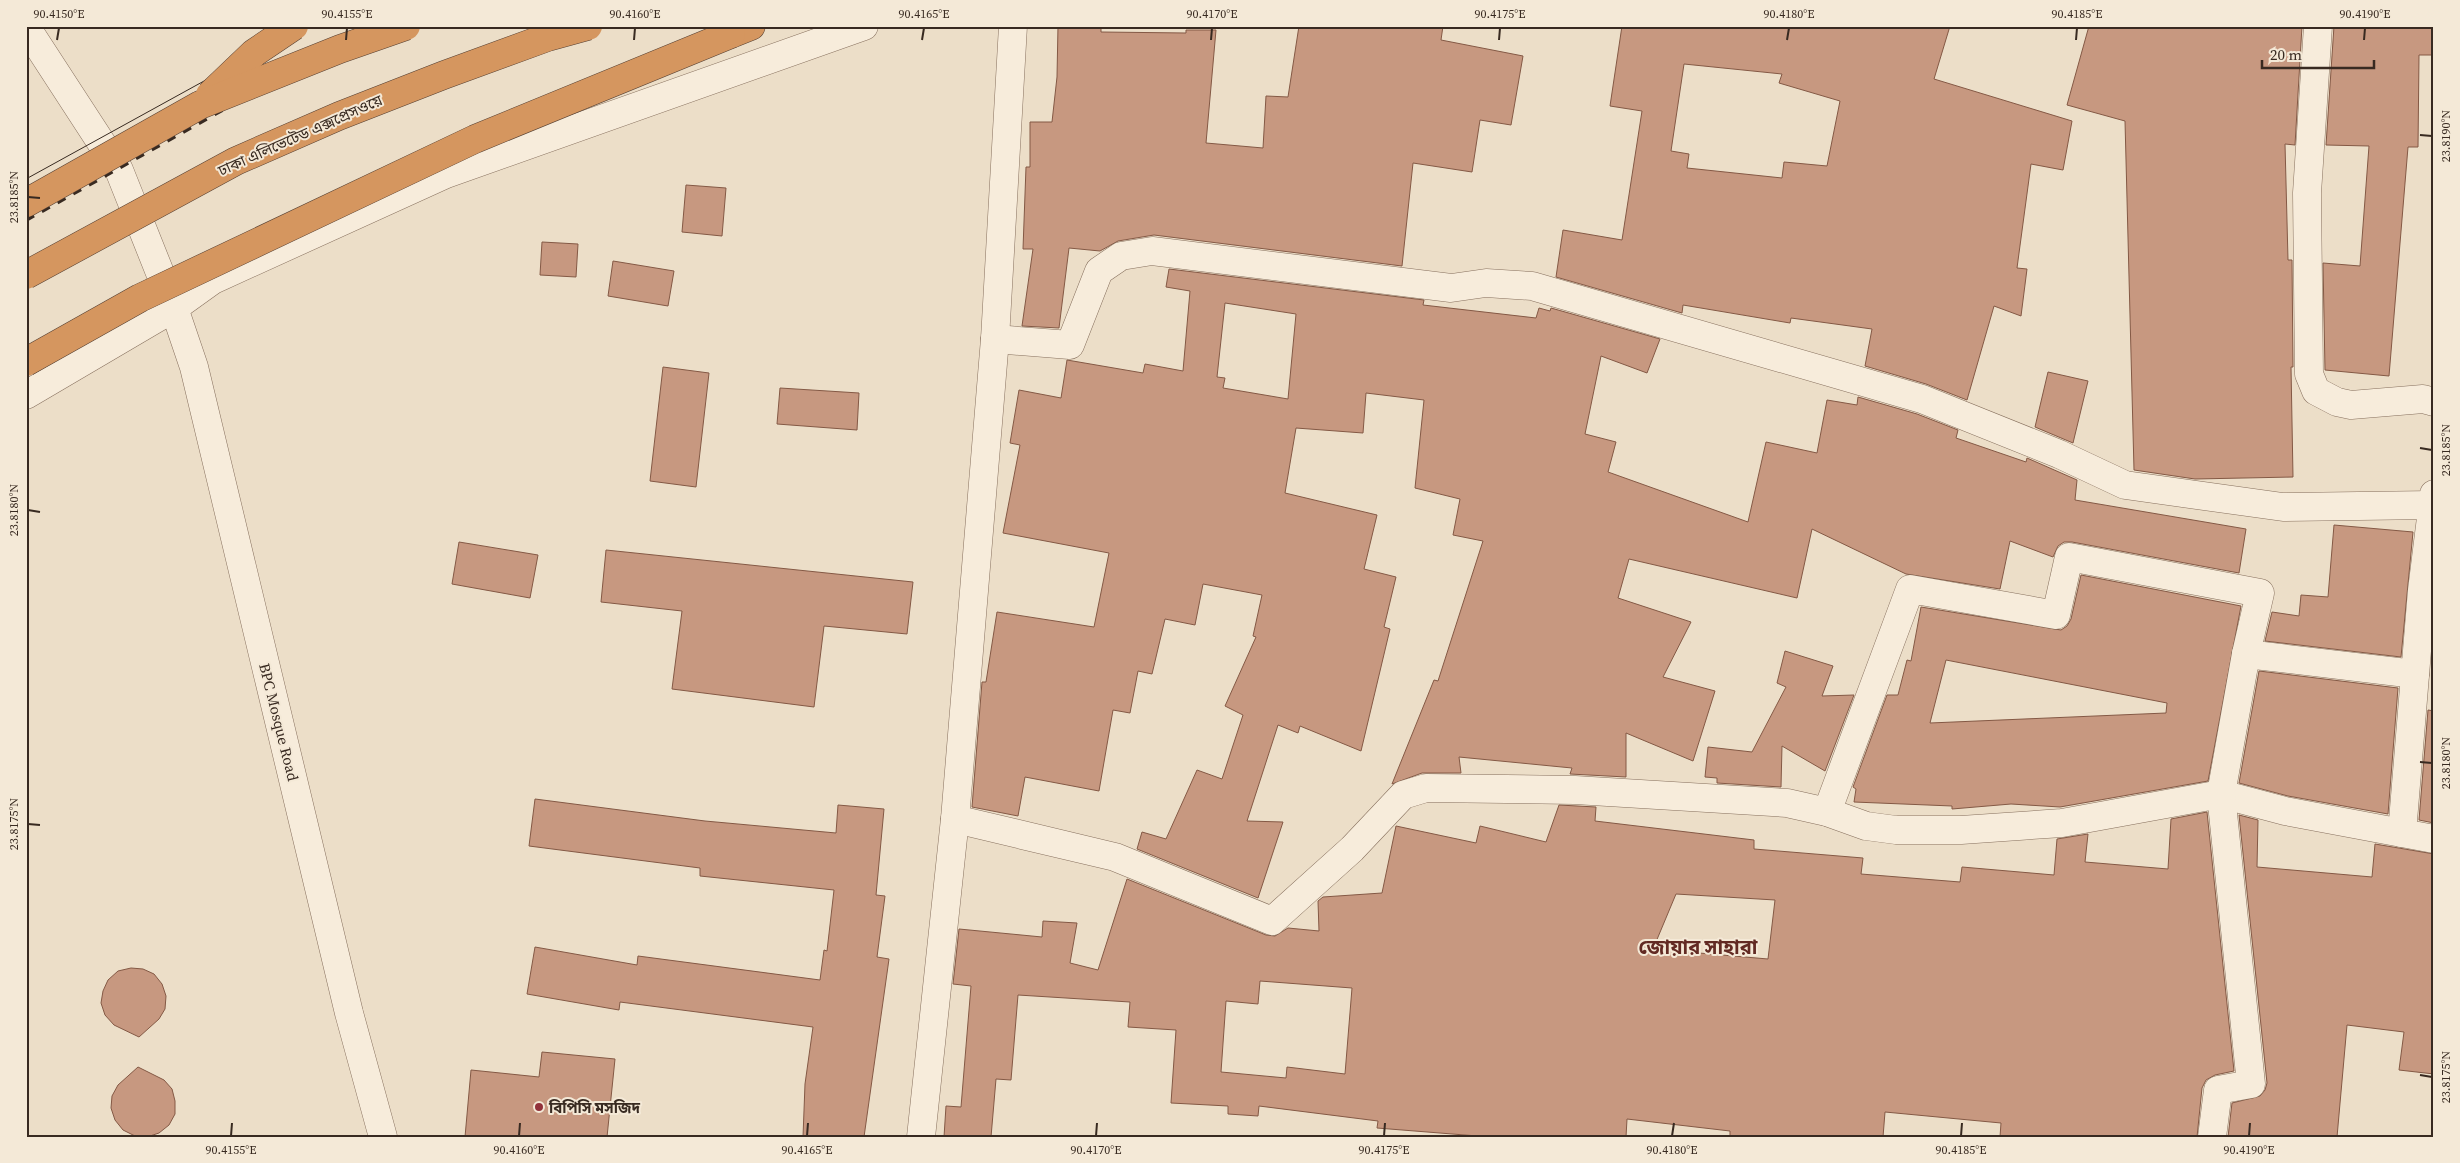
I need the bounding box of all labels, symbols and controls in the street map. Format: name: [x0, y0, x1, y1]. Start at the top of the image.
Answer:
text: 90.4150°E: [34, 6, 84, 22]
text: 90.4155°E: [322, 6, 372, 22]
text: 90.4160°E: [610, 6, 660, 22]
text: 90.4165°E: [899, 6, 949, 22]
text: 90.4170°E: [1187, 6, 1237, 22]
text: 90.4175°E: [1475, 6, 1525, 22]
text: 90.4180°E: [1764, 6, 1814, 22]
text: 90.4185°E: [2052, 6, 2102, 22]
text: 90.4190°E: [2340, 6, 2390, 22]
scale bar: [2262, 38, 2375, 70]
text: 20 m: [2270, 44, 2302, 65]
street label: ঢাকা এলিভেটেড এক্সপ্রেসওয়ে: [214, 89, 386, 181]
text: 23.8190°N: [2438, 110, 2454, 162]
text: 23.8185°N: [6, 171, 22, 223]
text: 23.8185°N: [2438, 424, 2454, 476]
text: 23.8180°N: [6, 484, 22, 536]
street label: BPC Mosque Road: [254, 661, 304, 784]
text: 23.8180°N: [2438, 737, 2454, 789]
text: 23.8175°N: [6, 798, 22, 850]
district label: জোয়ার সাহারা: [1639, 933, 1758, 961]
text: 23.8175°N: [2438, 1051, 2454, 1103]
place label: বিপিসি মসজিদ: [548, 1097, 641, 1118]
marker: বিপিসি মসজিদ: [533, 1101, 545, 1113]
text: 90.4155°E: [206, 1142, 256, 1158]
text: 90.4160°E: [494, 1142, 544, 1158]
text: 90.4165°E: [782, 1142, 832, 1158]
text: 90.4170°E: [1071, 1142, 1121, 1158]
text: 90.4175°E: [1359, 1142, 1409, 1158]
text: 90.4180°E: [1647, 1142, 1697, 1158]
text: 90.4185°E: [1936, 1142, 1986, 1158]
text: 90.4190°E: [2224, 1142, 2274, 1158]

